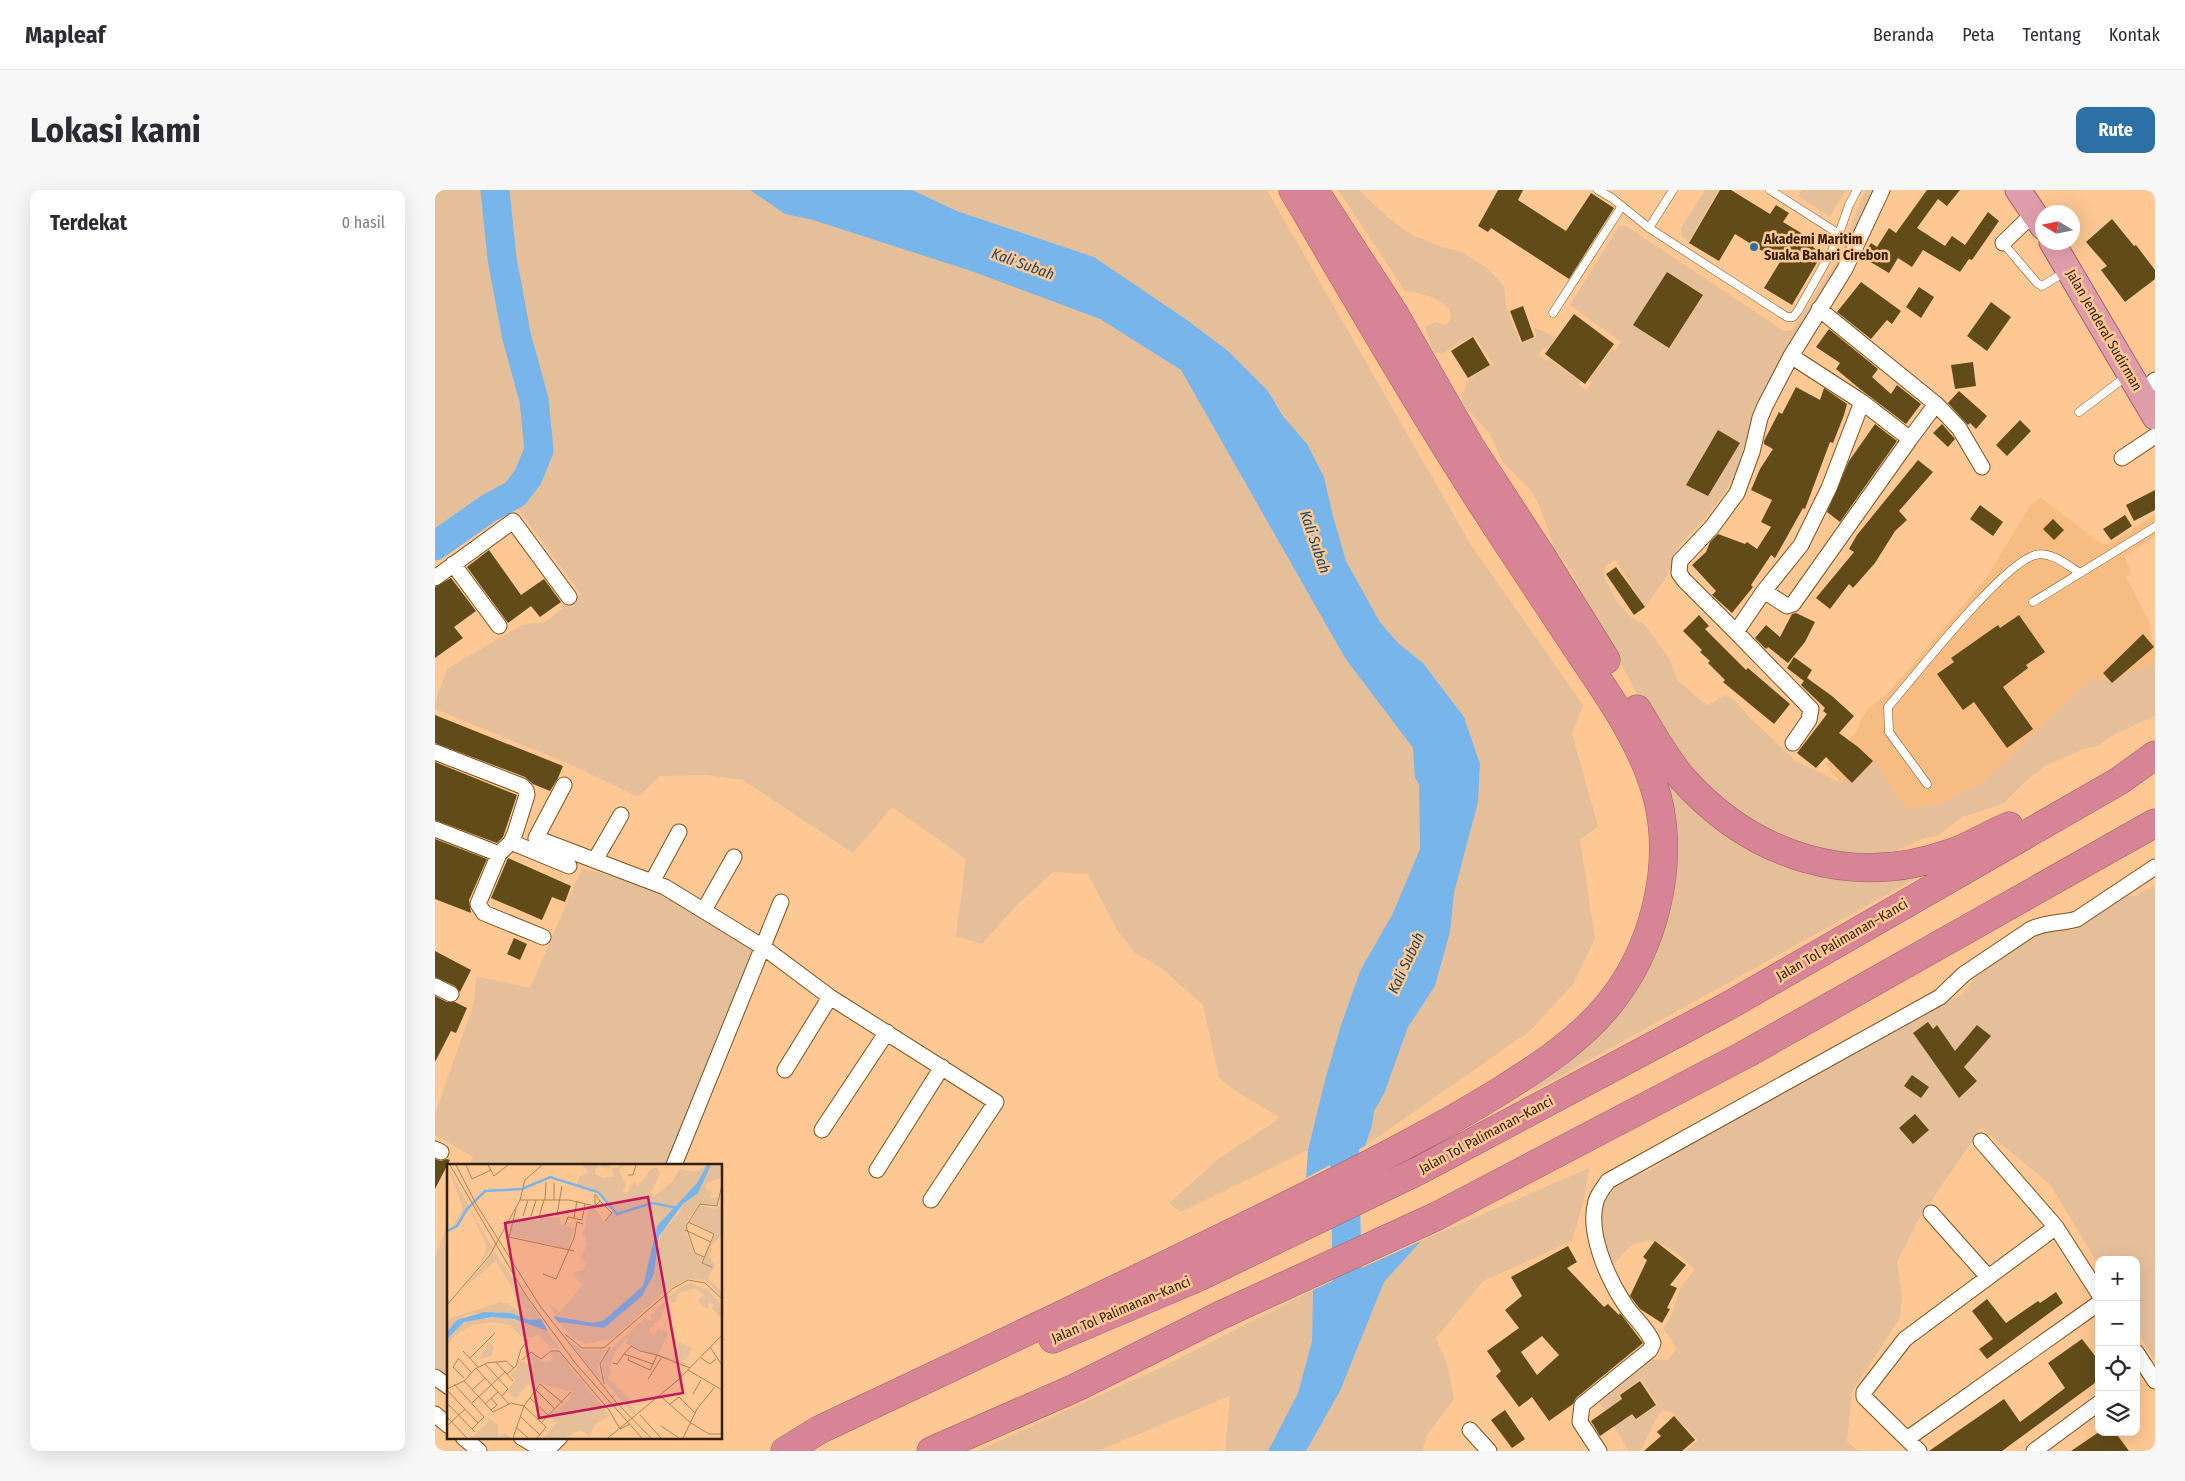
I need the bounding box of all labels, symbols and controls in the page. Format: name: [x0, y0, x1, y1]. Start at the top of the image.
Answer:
text: Mapleaf: [25, 21, 105, 49]
text: Beranda: [1873, 24, 1934, 46]
text: Peta: [1962, 24, 1995, 46]
text: Tentang: [2023, 24, 2081, 46]
text: Kontak: [2109, 24, 2160, 46]
button: Rute: [2076, 107, 2155, 153]
text: Lokasi kami: [30, 109, 201, 151]
north arrow: [2035, 205, 2080, 250]
text: Terdekat: [50, 210, 127, 236]
text: 0 hasil: [342, 213, 385, 232]
place label: Akademi Maritim Suaka Bahari Cirebon: [1763, 231, 1888, 264]
marker: Akademi Maritim Suaka Bahari Cirebon: [1748, 241, 1760, 253]
water label: Kali Subah: [989, 244, 1057, 284]
street label: Jalan Jenderal Sudirman: [2062, 266, 2146, 394]
water label: Kali Subah: [1296, 508, 1334, 576]
street label: Jalan Tol Palimanan–Kanci: [1773, 895, 1911, 985]
water label: Kali Subah: [1384, 930, 1428, 996]
street label: Jalan Tol Palimanan–Kanci: [1416, 1092, 1556, 1178]
inset map: [447, 1164, 723, 1438]
map controls: [2095, 1256, 2140, 1436]
button: +: [2095, 1256, 2140, 1301]
street label: Jalan Tol Palimanan–Kanci: [1049, 1273, 1193, 1347]
button: −: [2095, 1301, 2140, 1346]
button: locate: [2095, 1346, 2140, 1391]
button: layers: [2095, 1391, 2140, 1436]

